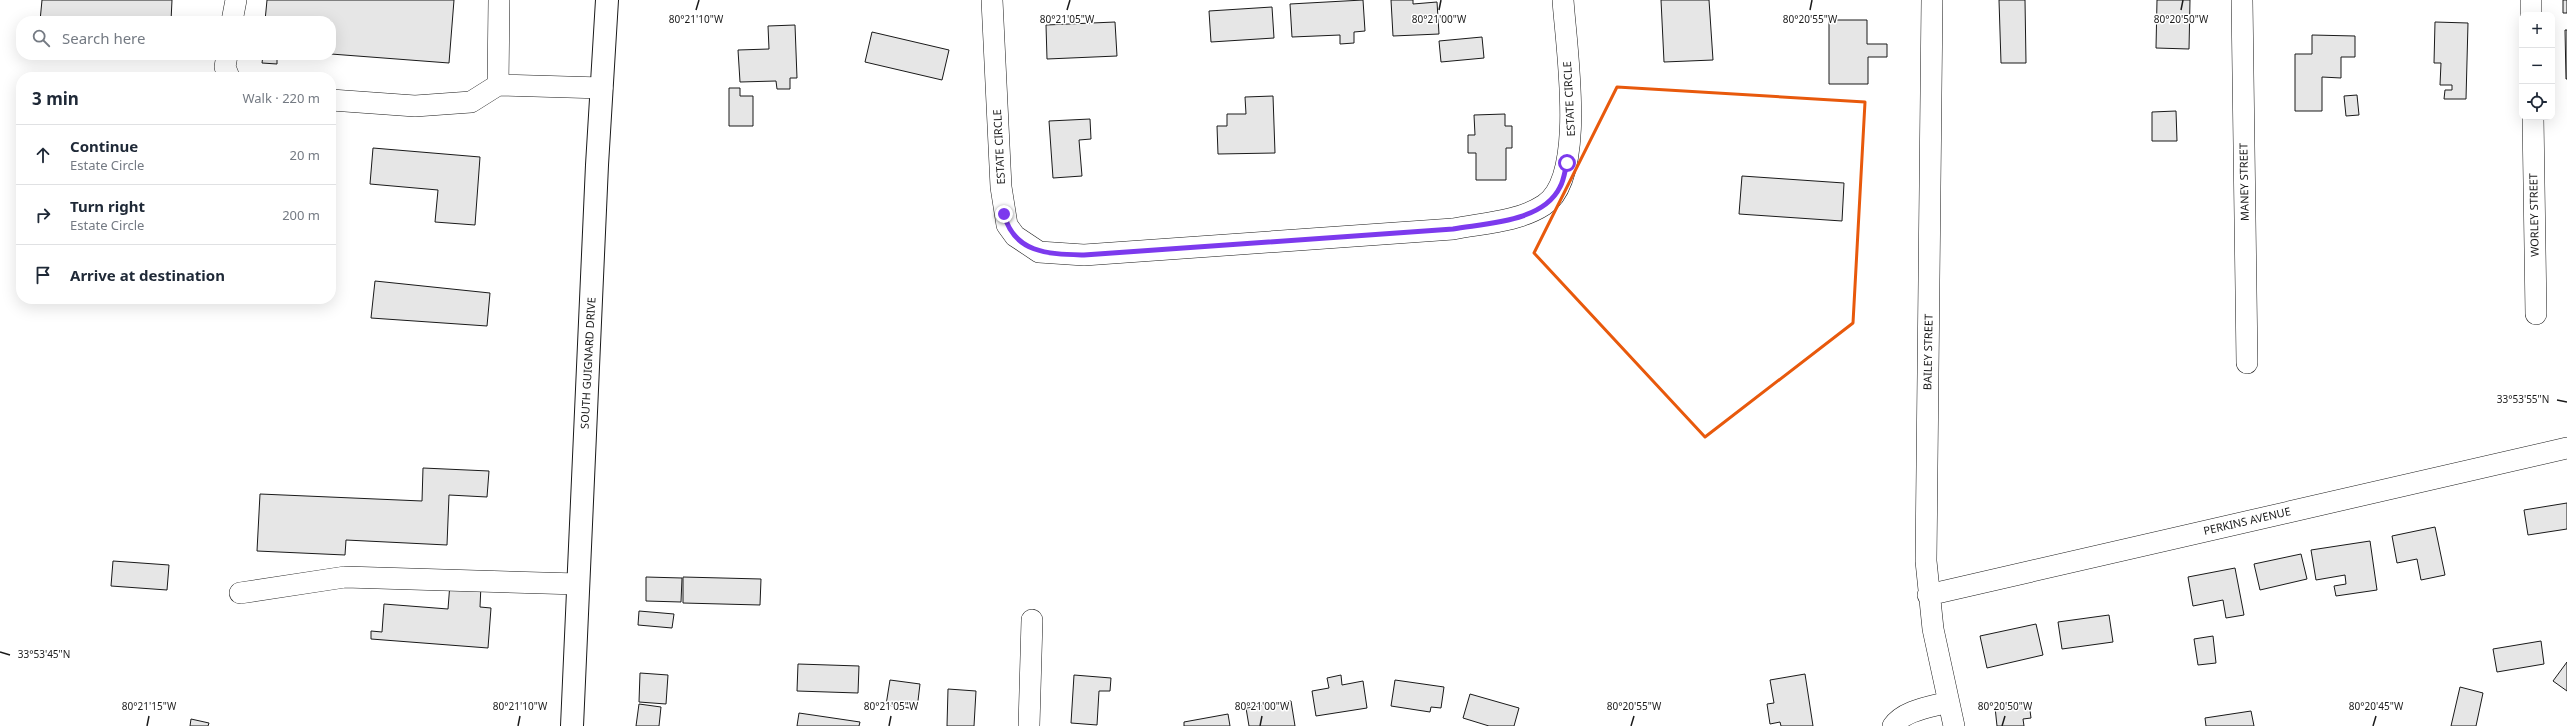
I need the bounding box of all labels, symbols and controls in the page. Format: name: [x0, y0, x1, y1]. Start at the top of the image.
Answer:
text: 80°21'10"W: [669, 12, 724, 26]
text: 80°21'05"W: [1040, 12, 1095, 26]
text: 80°21'00"W: [1412, 12, 1467, 26]
text: 80°20'55"W: [1783, 12, 1838, 26]
text: 80°20'50"W: [2154, 12, 2209, 26]
map controls: [2519, 12, 2555, 120]
button: +: [2519, 12, 2555, 48]
search box: [16, 16, 336, 60]
icon: search: [30, 27, 52, 49]
text: Search here: [62, 28, 145, 48]
button: −: [2519, 48, 2555, 84]
street label: ESTATE CIRCLE: [1559, 61, 1578, 137]
button: locate: [2519, 84, 2555, 120]
text: 3 min: [32, 87, 79, 110]
text: Walk · 220 m: [242, 89, 320, 107]
street label: ESTATE CIRCLE: [989, 109, 1008, 185]
text: Continue: [70, 136, 138, 156]
street label: MANEY STREET: [2235, 143, 2252, 221]
icon: ahead: [32, 144, 54, 166]
text: 20 m: [290, 146, 320, 164]
route start: [1558, 154, 1576, 172]
text: Estate Circle: [70, 156, 144, 174]
street label: WORLEY STREET: [2525, 173, 2542, 257]
text: Turn right: [70, 196, 145, 216]
icon: right: [32, 204, 54, 226]
route end: [995, 205, 1013, 223]
text: 200 m: [282, 206, 320, 224]
text: Estate Circle: [70, 216, 144, 234]
icon: arrive: [32, 264, 54, 286]
text: Arrive at destination: [70, 265, 225, 285]
street label: SOUTH GUIGNARD DRIVE: [577, 297, 598, 429]
street label: BAILEY STREET: [1919, 314, 1936, 390]
text: 33°53'55"N: [2497, 392, 2549, 406]
street label: PERKINS AVENUE: [2202, 503, 2292, 538]
text: 33°53'45"N: [18, 647, 70, 661]
text: 80°21'15"W: [122, 699, 177, 713]
text: 80°21'10"W: [493, 699, 548, 713]
text: 80°21'05"W: [864, 699, 919, 713]
text: 80°21'00"W: [1235, 699, 1290, 713]
text: 80°20'55"W: [1607, 699, 1662, 713]
text: 80°20'50"W: [1978, 699, 2033, 713]
text: 80°20'45"W: [2349, 699, 2404, 713]

